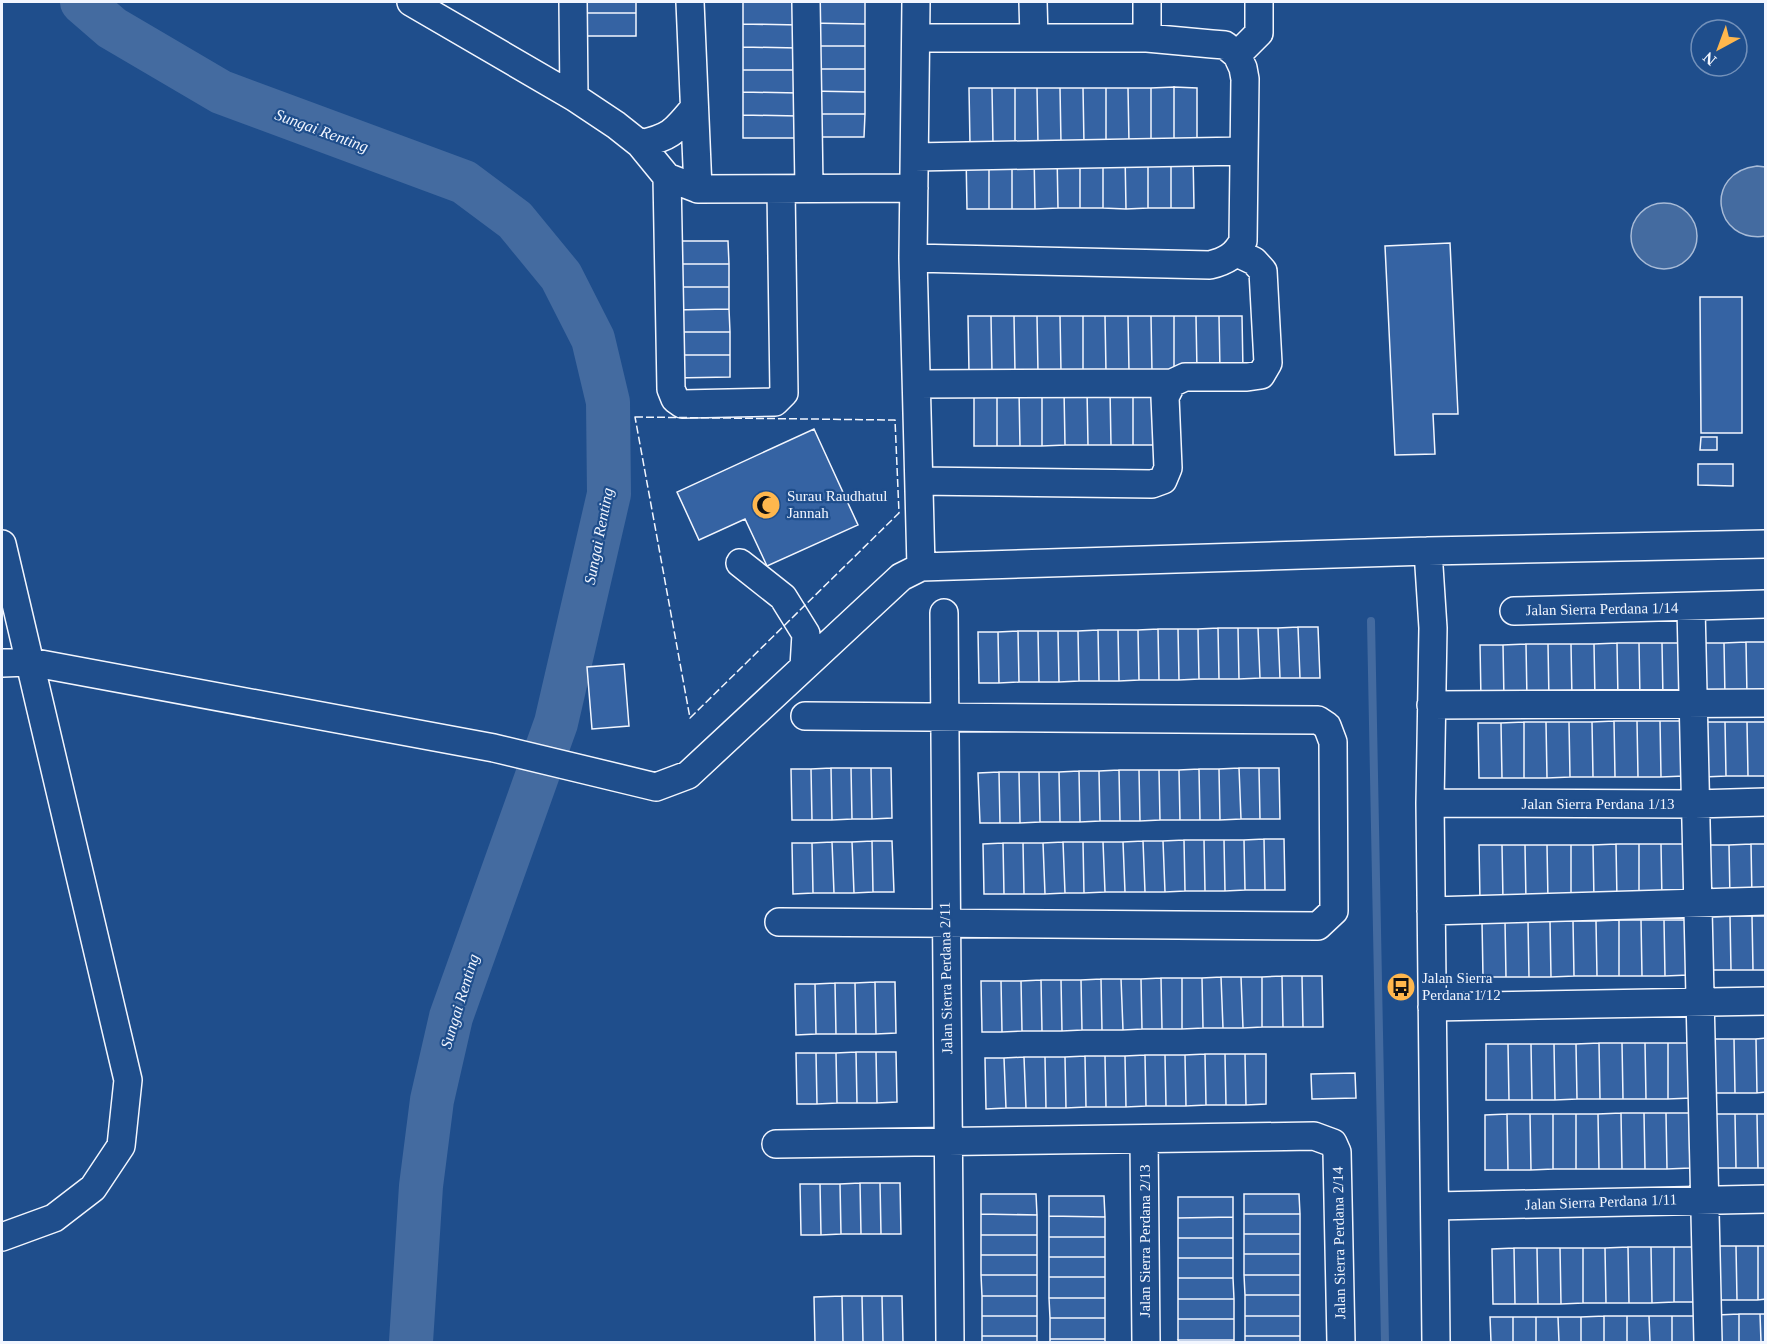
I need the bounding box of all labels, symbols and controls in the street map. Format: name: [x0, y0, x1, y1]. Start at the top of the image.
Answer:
north arrow: [1689, 18, 1749, 78]
text: N: [1699, 48, 1719, 69]
water label: Sungai Renting: [272, 106, 371, 156]
water label: Sungai Renting: [581, 486, 617, 586]
place label: Surau Raudhatul Jannah: [787, 488, 887, 521]
mosque icon: Surau Raudhatul Jannah: [750, 489, 782, 521]
street label: Jalan Sierra Perdana 1/14: [1525, 600, 1679, 618]
street label: Jalan Sierra Perdana 1/13: [1522, 796, 1674, 812]
street label: Jalan Sierra Perdana 2/11: [937, 902, 955, 1054]
water label: Sungai Renting: [437, 952, 483, 1051]
place label: Jalan Sierra Perdana 1/12: [1422, 970, 1501, 1003]
bus stop icon: Jalan Sierra Perdana 1/12: [1385, 971, 1417, 1003]
street label: Jalan Sierra Perdana 2/13: [1137, 1165, 1153, 1317]
street label: Jalan Sierra Perdana 2/14: [1330, 1166, 1348, 1320]
street label: Jalan Sierra Perdana 1/11: [1525, 1191, 1677, 1213]

